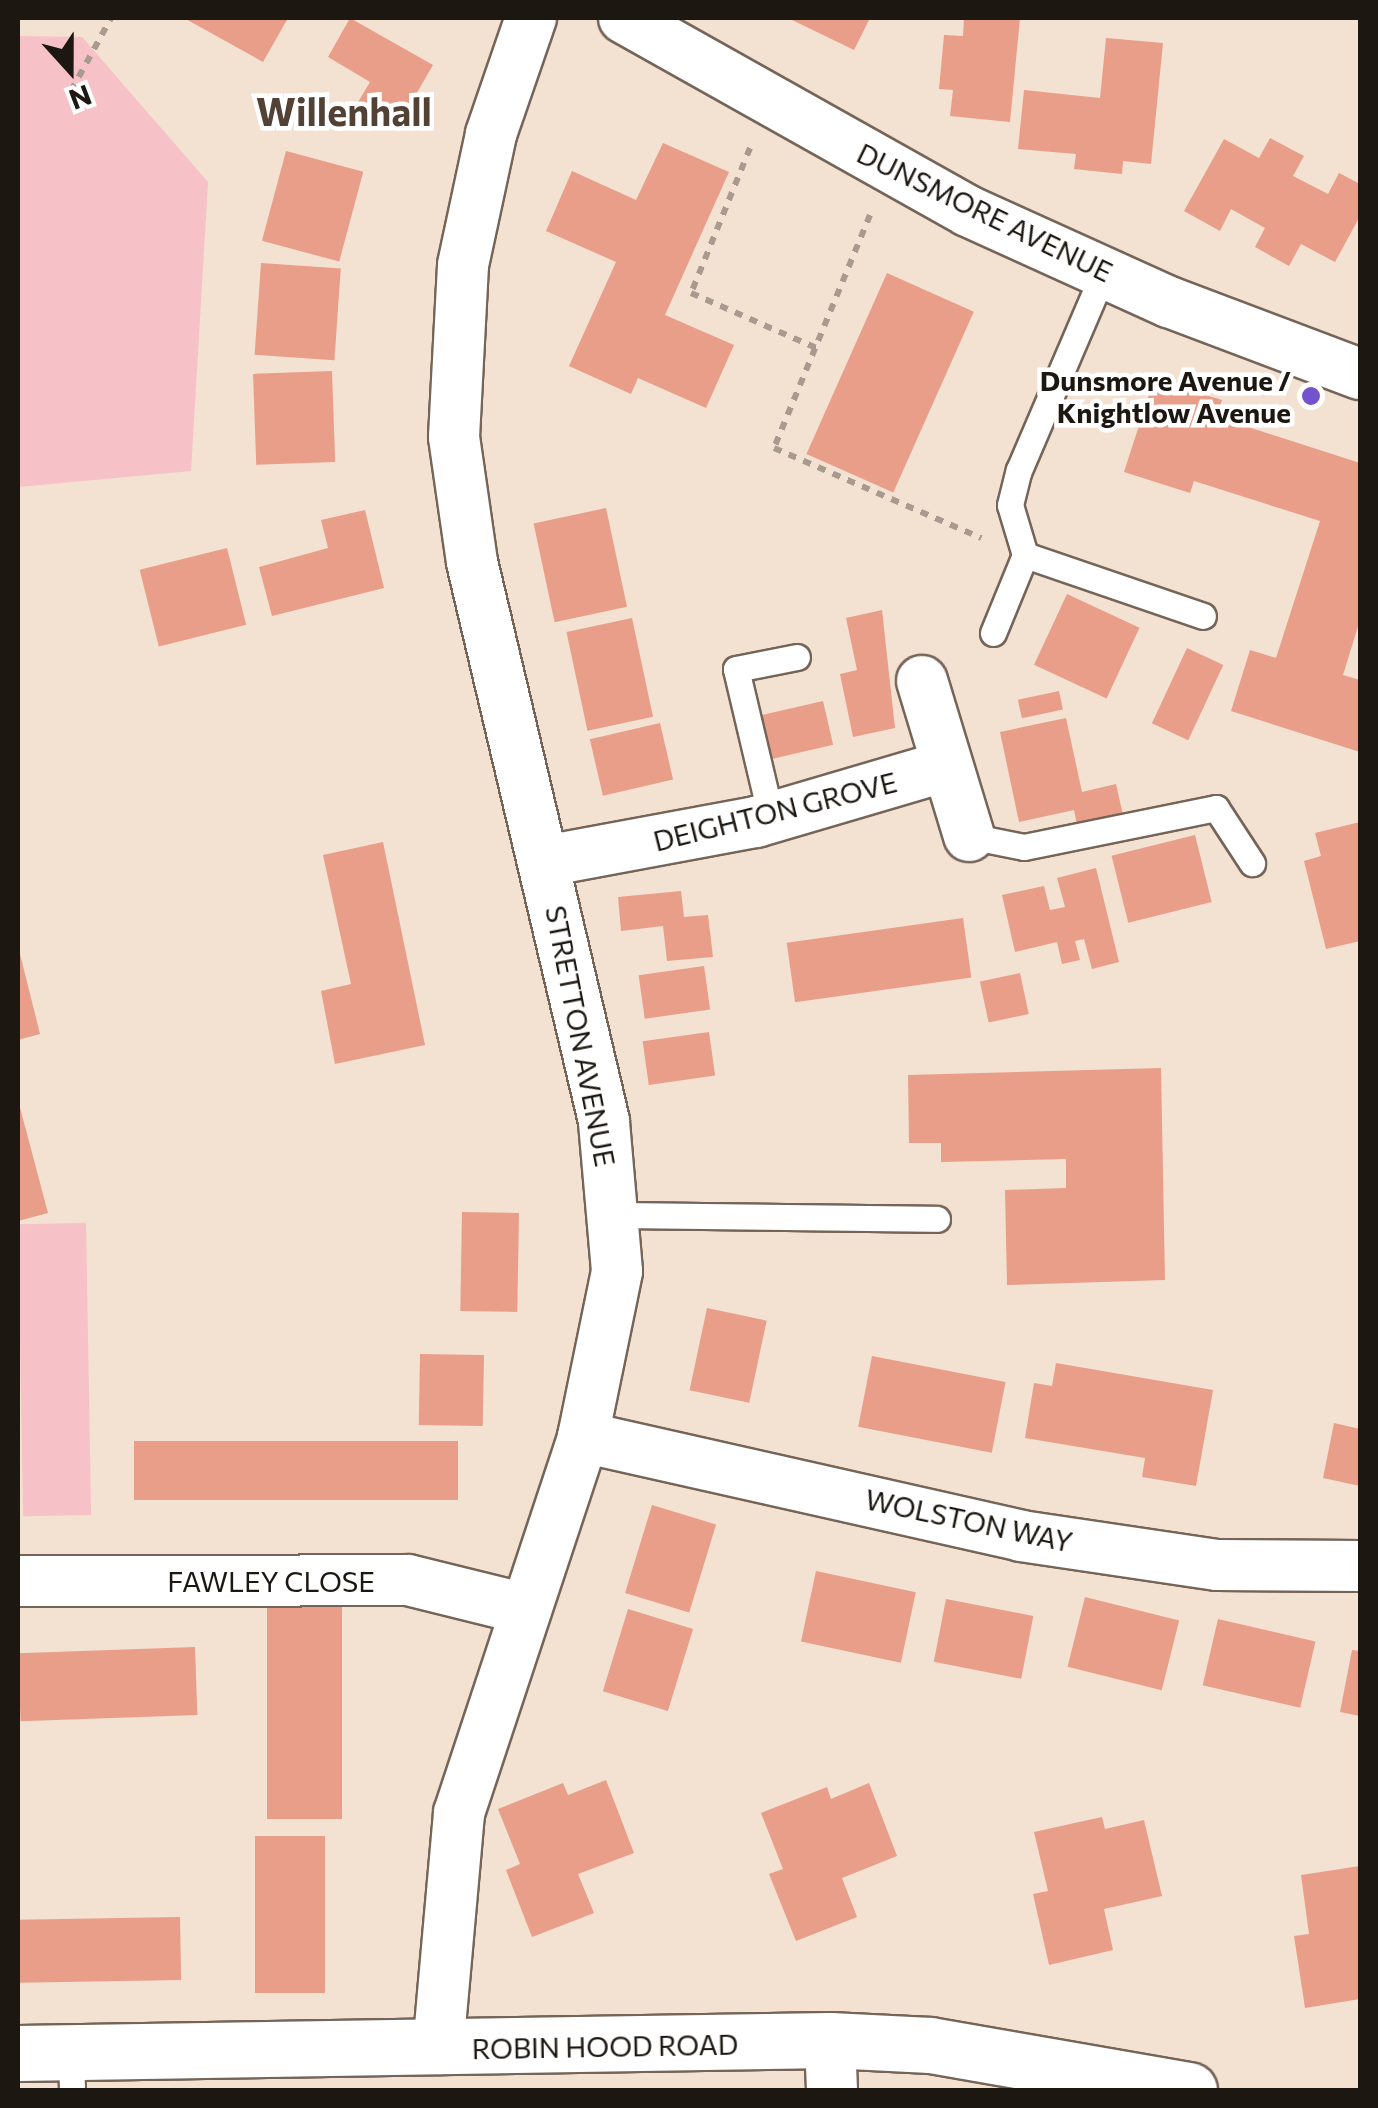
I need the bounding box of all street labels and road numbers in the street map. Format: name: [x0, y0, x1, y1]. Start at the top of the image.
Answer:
street label: DUNSMORE AVENUE: [852, 136, 1118, 288]
street label: DEIGHTON GROVE: [650, 764, 900, 858]
street label: STRETTON AVENUE: [539, 903, 623, 1169]
street label: WOLSTON WAY: [862, 1482, 1076, 1558]
street label: FAWLEY CLOSE: [167, 1564, 375, 1598]
street label: ROBIN HOOD ROAD: [471, 2027, 739, 2065]

